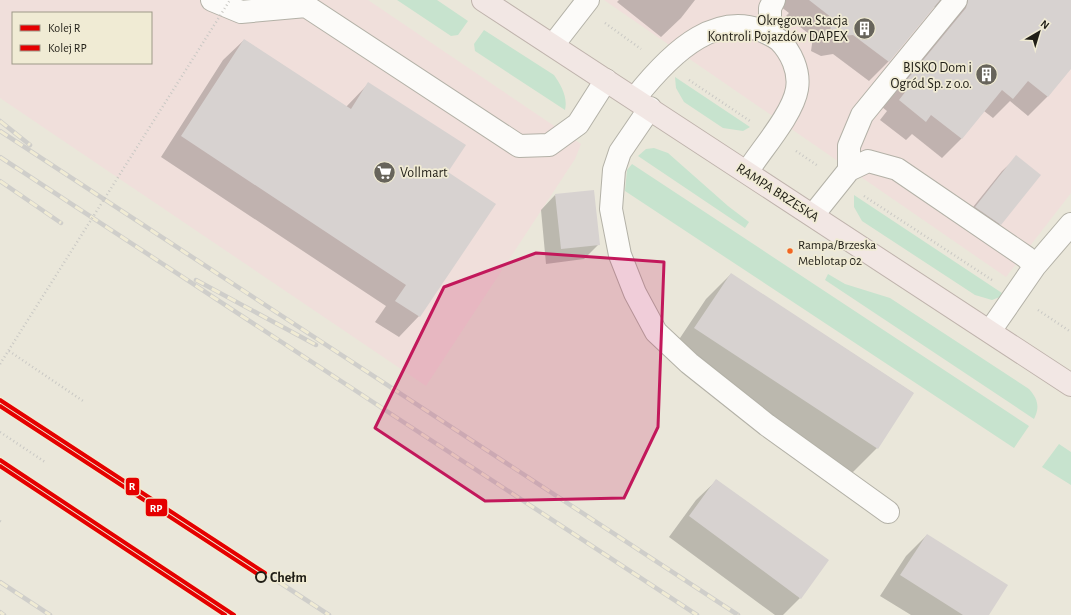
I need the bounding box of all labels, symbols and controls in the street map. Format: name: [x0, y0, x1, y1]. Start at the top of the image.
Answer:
legend: [12, 12, 152, 64]
north arrow: [1019, 12, 1059, 52]
place label: Okręgowa Stacja Kontroli Pojazdów DAPEX: [707, 14, 849, 44]
building icon: Okręgowa Stacja Kontroli Pojazdów DAPEX: [851, 15, 877, 41]
text: N: [1038, 18, 1051, 31]
text: Kolej R: [48, 22, 81, 35]
text: Kolej RP: [48, 42, 87, 55]
place label: BISKO Dom i Ogród Sp. z o.o.: [890, 61, 972, 91]
building icon: BISKO Dom i Ogród Sp. z o.o.: [974, 62, 1000, 88]
supermarket icon: Vollmart: [371, 159, 397, 185]
street label: RAMPA BRZESKA: [734, 161, 821, 225]
place label: Vollmart: [400, 166, 448, 180]
place label: Rampa/Brzeska Meblotap 02: [798, 239, 876, 268]
marker: Rampa/Brzeska Meblotap 02: [785, 246, 795, 256]
line badge: R: [125, 477, 140, 496]
text: R: [129, 481, 136, 492]
line badge: RP: [145, 498, 168, 517]
text: RP: [150, 503, 162, 514]
marker: Chełm: [255, 571, 267, 583]
place label: Chełm: [270, 571, 307, 585]

